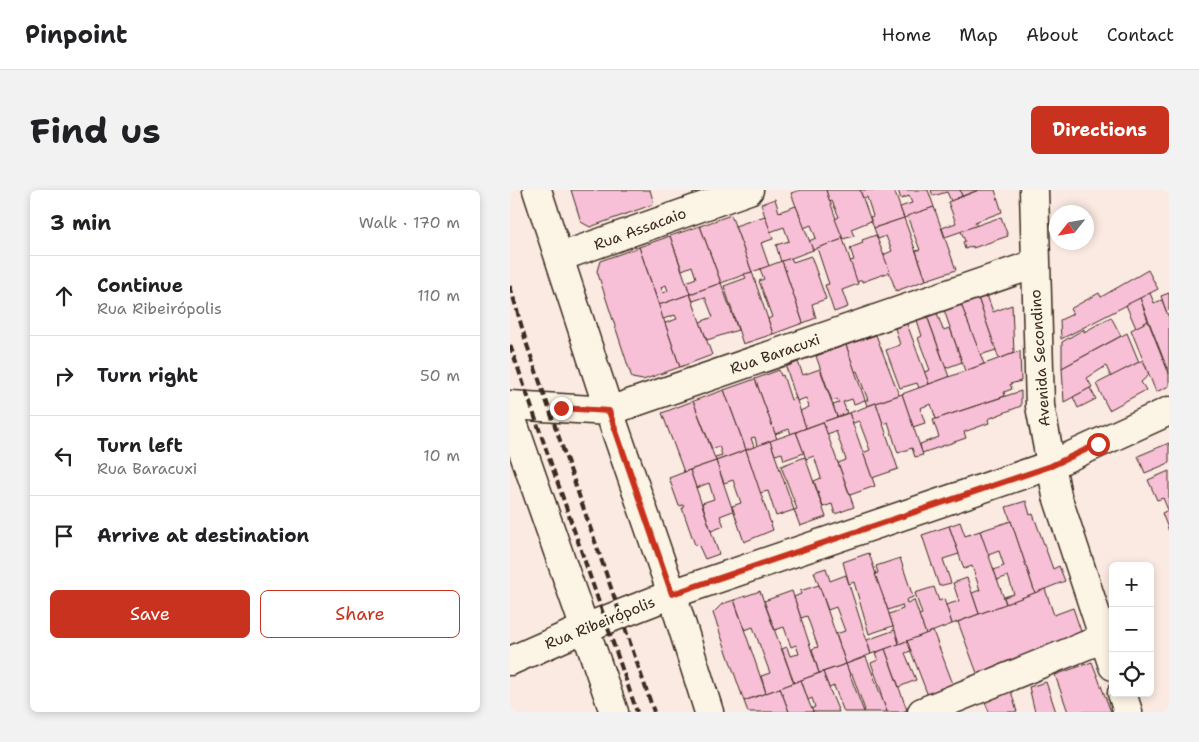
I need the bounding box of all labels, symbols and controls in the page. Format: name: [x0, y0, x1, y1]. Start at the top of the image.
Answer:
text: Pinpoint: [25, 19, 127, 51]
text: Home: [882, 23, 931, 47]
text: Map: [959, 23, 998, 47]
text: About: [1026, 23, 1079, 47]
text: Contact: [1107, 23, 1174, 47]
button: Directions: [1031, 106, 1169, 154]
text: Find us: [30, 107, 161, 154]
street label: Rua Assacaio: [591, 203, 689, 255]
north arrow: [1049, 205, 1094, 250]
text: 3 min: [50, 209, 111, 237]
text: Walk · 170 m: [359, 212, 460, 233]
text: Continue: [97, 273, 183, 298]
icon: ahead: [50, 282, 78, 310]
text: 110 m: [417, 285, 460, 306]
street label: Avenida Secondino: [1025, 289, 1055, 427]
text: Rua Ribeirópolis: [97, 298, 222, 319]
street label: Rua Baracuxi: [727, 329, 823, 379]
icon: right: [50, 362, 78, 390]
text: Turn right: [97, 363, 198, 388]
text: 50 m: [420, 365, 460, 386]
route end: [550, 397, 573, 420]
text: Turn left: [97, 433, 183, 458]
route start: [1087, 433, 1110, 456]
icon: left: [50, 442, 78, 470]
text: 10 m: [423, 445, 460, 466]
text: Rua Baracuxi: [97, 458, 197, 479]
icon: arrive: [50, 522, 78, 550]
text: Arrive at destination: [97, 523, 309, 548]
map controls: [1109, 562, 1154, 697]
button: +: [1109, 562, 1154, 607]
button: Save: [50, 590, 250, 638]
button: Share: [260, 590, 460, 638]
street label: Rua Ribeirópolis: [542, 592, 658, 654]
button: −: [1109, 607, 1154, 652]
button: locate: [1109, 652, 1154, 697]

